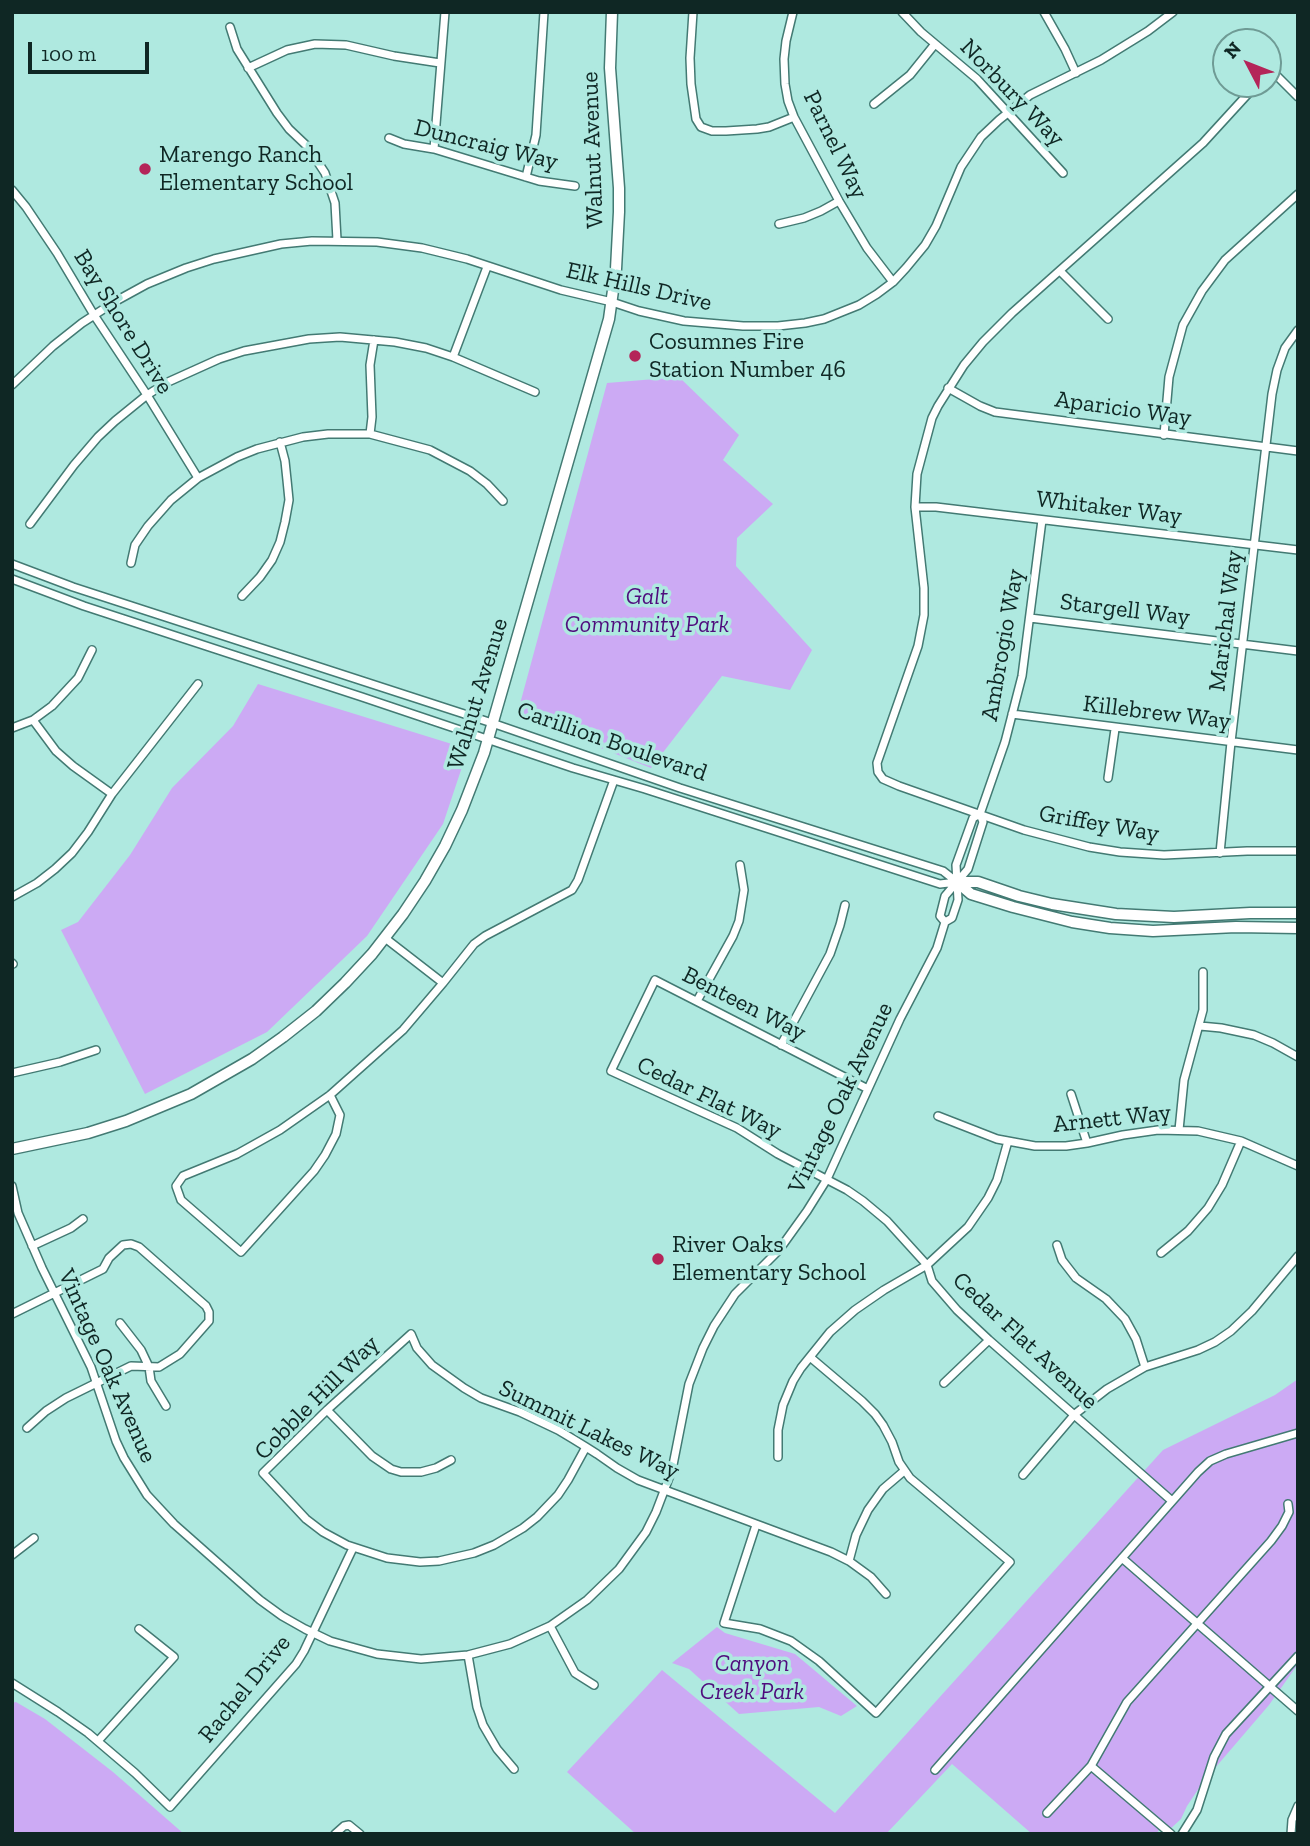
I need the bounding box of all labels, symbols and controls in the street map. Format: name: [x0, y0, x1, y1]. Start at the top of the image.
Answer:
scale bar: [32, 28, 152, 72]
north arrow: [1212, 28, 1282, 98]
street label: Norbury Way: [954, 33, 1070, 153]
text: N: [1219, 37, 1246, 63]
text: 100 m: [41, 41, 96, 66]
street label: Walnut Avenue: [576, 71, 610, 229]
street label: Parnel Way: [796, 86, 874, 204]
street label: Duncraig Way: [411, 113, 561, 177]
place label: Marengo Ranch Elementary School: [159, 141, 353, 197]
marker: Marengo Ranch Elementary School: [137, 161, 153, 177]
street label: Bay Shore Drive: [67, 244, 179, 400]
street label: Elk Hills Drive: [563, 256, 715, 318]
place label: Cosumnes Fire Station Number 46: [649, 328, 846, 384]
marker: Cosumnes Fire Station Number 46: [627, 348, 643, 364]
street label: Aparicio Way: [1053, 385, 1193, 433]
street label: Whitaker Way: [1034, 485, 1184, 531]
street label: Marichal Way: [1203, 549, 1249, 693]
street label: Ambrogio Way: [975, 567, 1031, 723]
park label: Galt Community Park: [565, 583, 729, 639]
street label: Stargell Way: [1058, 588, 1192, 632]
street label: Walnut Avenue: [441, 615, 515, 773]
street label: Killebrew Way: [1081, 690, 1233, 736]
street label: Carillion Boulevard: [513, 696, 711, 788]
street label: Griffey Way: [1037, 799, 1161, 849]
street label: Benteen Way: [677, 961, 811, 1047]
street label: Vintage Oak Avenue: [782, 998, 900, 1198]
street label: Cedar Flat Way: [632, 1051, 786, 1145]
street label: Arnett Way: [1052, 1098, 1172, 1140]
place label: River Oaks Elementary School: [672, 1231, 866, 1287]
marker: River Oaks Elementary School: [650, 1251, 666, 1267]
street label: Vintage Oak Avenue: [51, 1265, 163, 1467]
street label: Cedar Flat Avenue: [946, 1266, 1104, 1416]
street label: Cobble Hill Way: [249, 1330, 385, 1466]
street label: Summit Lakes Way: [494, 1374, 684, 1486]
street label: Rachel Drive: [193, 1629, 297, 1749]
park label: Canyon Creek Park: [700, 1650, 804, 1706]

